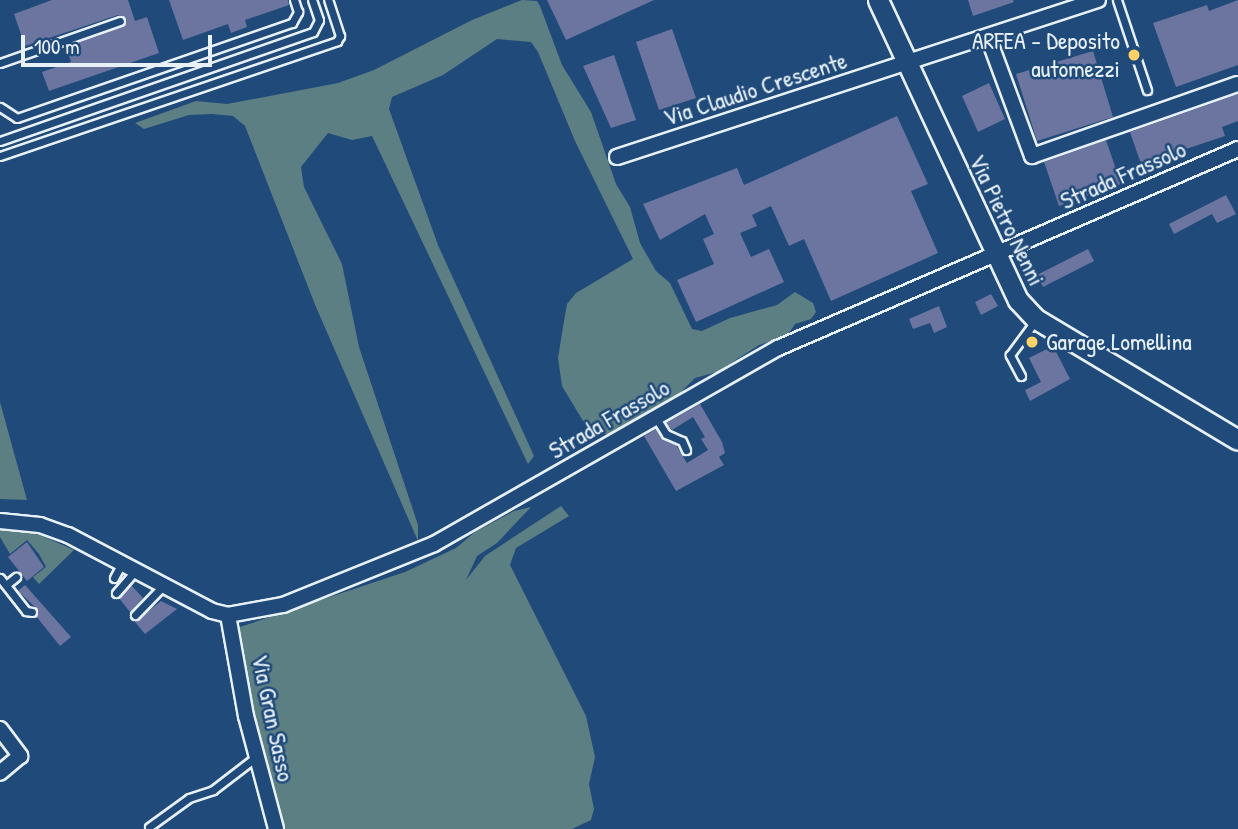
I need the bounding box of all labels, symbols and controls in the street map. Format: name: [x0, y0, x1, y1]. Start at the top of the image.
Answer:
scale bar: [24, 21, 215, 65]
place label: ARFEA - Deposito automezzi: [972, 27, 1120, 83]
text: 100 m: [34, 32, 80, 61]
street label: Via Claudio Crescente: [660, 46, 850, 132]
marker: ARFEA - Deposito automezzi: [1126, 47, 1142, 63]
street label: Strada Frassolo: [1056, 135, 1190, 215]
street label: Via Pietro Nenni: [963, 150, 1051, 290]
place label: Garage Lomellina: [1046, 328, 1192, 356]
marker: Garage Lomellina: [1024, 334, 1040, 350]
street label: Strada Frassolo: [544, 373, 674, 465]
street label: Via Gran Sasso: [246, 652, 300, 784]

